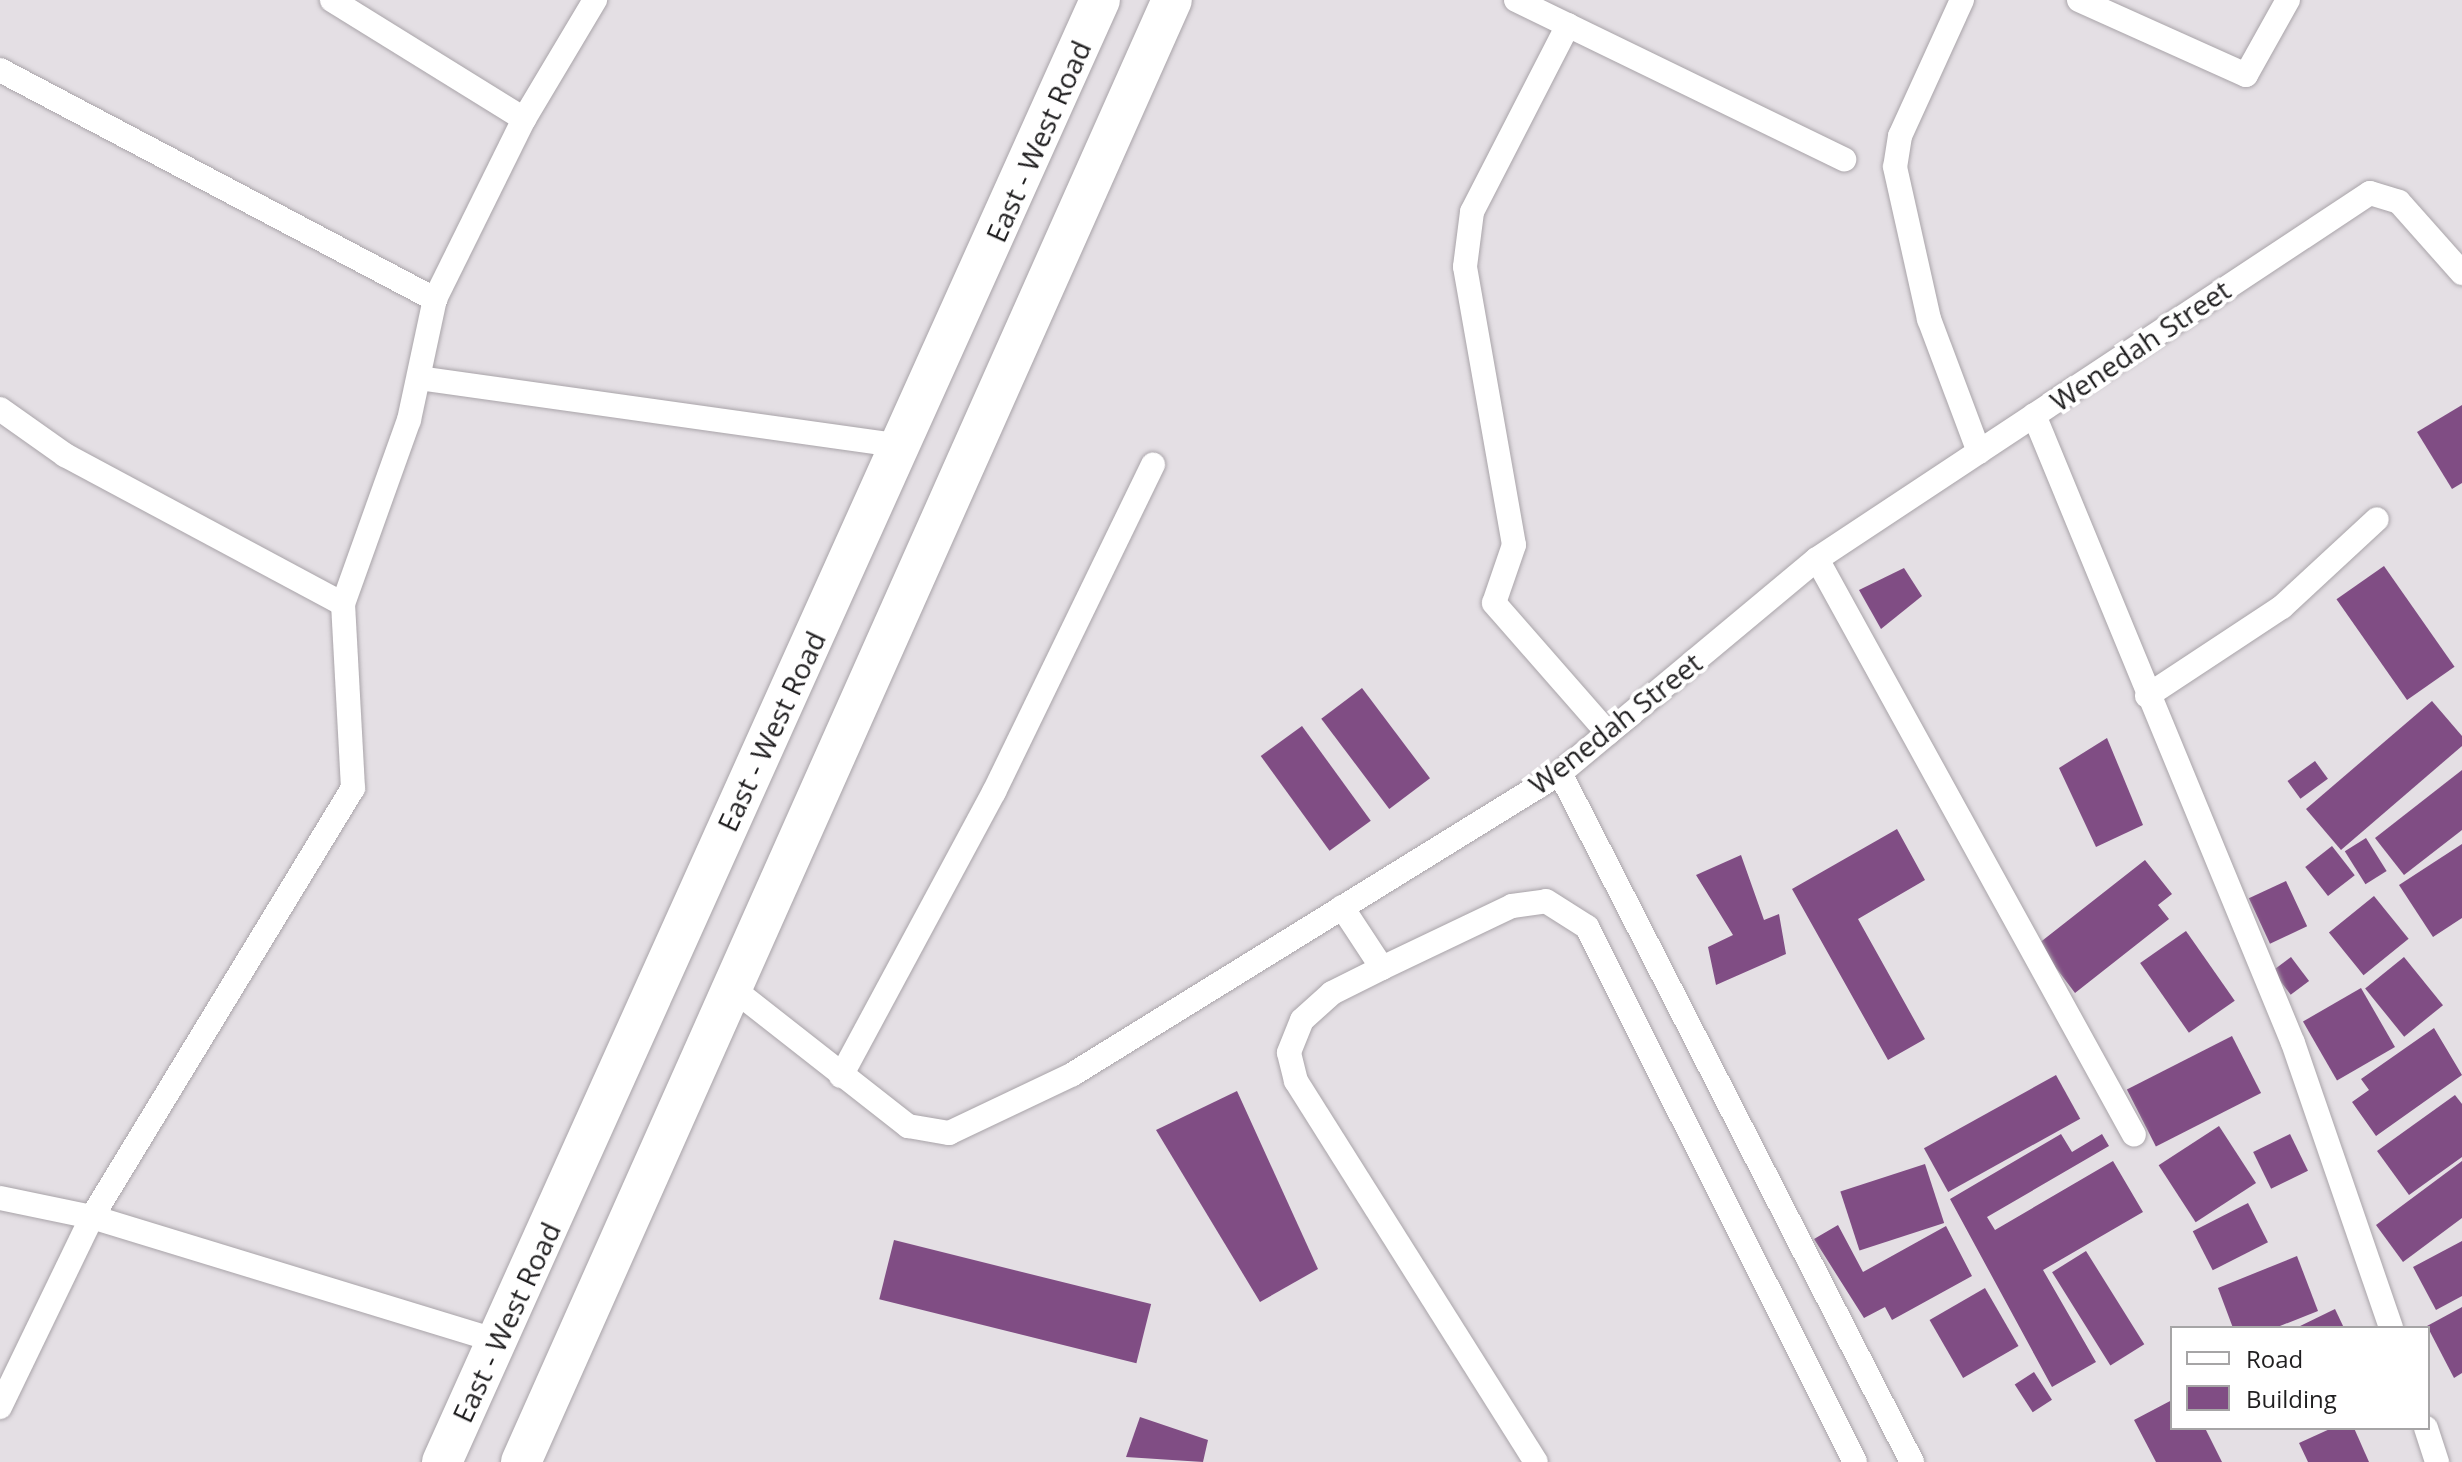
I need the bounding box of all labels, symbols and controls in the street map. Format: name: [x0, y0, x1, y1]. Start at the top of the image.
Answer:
street label: East - West Road: [979, 35, 1097, 247]
street label: Wenedah Street: [2044, 272, 2236, 418]
street label: East - West Road: [710, 626, 832, 836]
street label: Wenedah Street: [1522, 645, 1708, 801]
street label: East - West Road: [445, 1217, 567, 1427]
legend: [2170, 1326, 2430, 1430]
text: Road: [2246, 1342, 2303, 1375]
text: Building: [2246, 1382, 2337, 1415]

